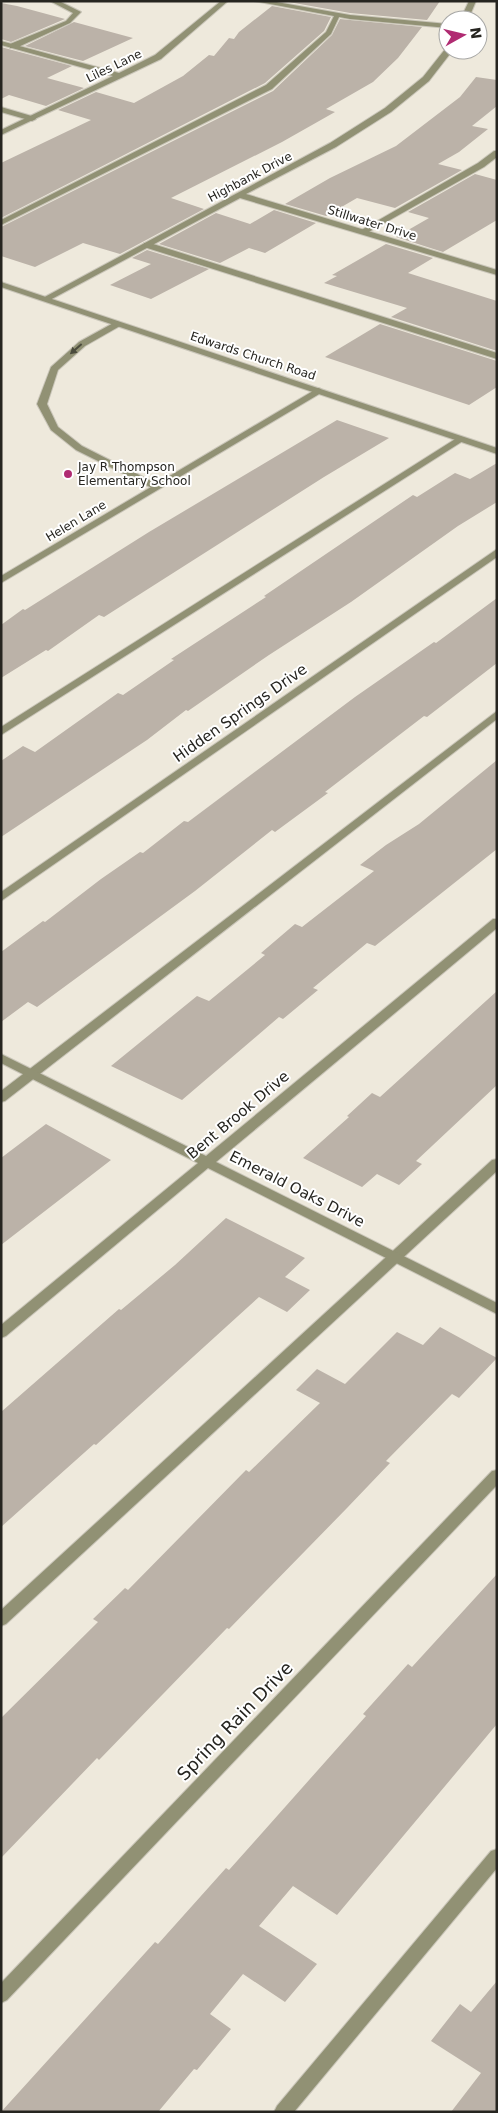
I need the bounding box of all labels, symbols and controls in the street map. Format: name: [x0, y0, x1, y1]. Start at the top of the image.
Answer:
north arrow: [438, 10, 488, 60]
text: N: [467, 26, 485, 40]
street label: Liles Lane: [84, 47, 144, 85]
street label: Highbank Drive: [206, 149, 294, 205]
street label: Stillwater Drive: [326, 203, 418, 243]
street label: Edwards Church Road: [188, 329, 318, 383]
one-way arrow: [70, 344, 83, 355]
place label: Jay R Thompson Elementary School: [77, 460, 191, 488]
marker: Jay R Thompson Elementary School: [62, 468, 74, 480]
street label: Helen Lane: [43, 498, 109, 544]
street label: Hidden Springs Drive: [170, 660, 310, 766]
street label: Bent Brook Drive: [183, 1067, 293, 1163]
street label: Emerald Oaks Drive: [226, 1147, 368, 1231]
street label: Spring Rain Drive: [173, 1657, 297, 1784]

